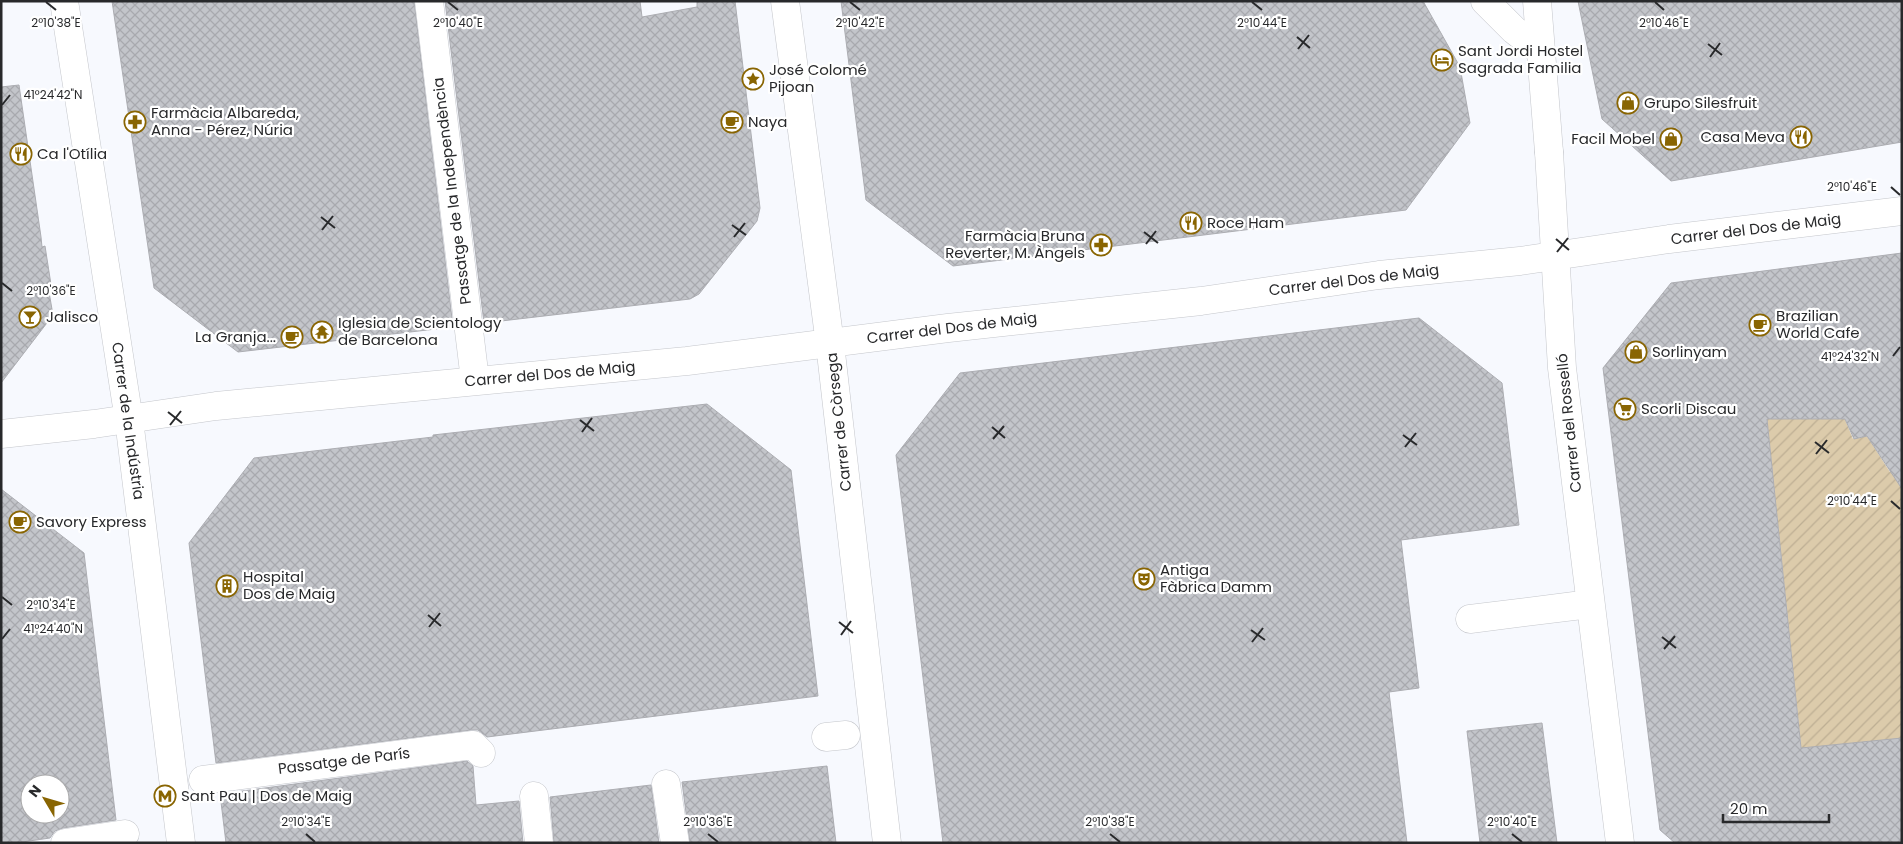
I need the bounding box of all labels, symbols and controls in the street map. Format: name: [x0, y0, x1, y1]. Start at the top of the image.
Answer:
text: 2°10'38"E: [31, 14, 81, 31]
text: 2°10'40"E: [433, 14, 483, 31]
text: 2°10'42"E: [835, 14, 885, 31]
text: 2°10'44"E: [1237, 14, 1287, 31]
text: 2°10'46"E: [1639, 14, 1689, 31]
place label: Sant Jordi Hostel Sagrada Familia: [1458, 40, 1583, 78]
hotel icon: Sant Jordi Hostel Sagrada Familia: [1430, 48, 1454, 72]
place label: José Colomé Pijoan: [769, 59, 867, 97]
place icon: José Colomé Pijoan: [741, 67, 765, 91]
street label: Passatge de la Independència: [427, 76, 476, 306]
text: 41°24'42"N: [23, 86, 83, 103]
shop icon: Grupo Silesfruit: [1616, 91, 1640, 115]
place label: Grupo Silesfruit: [1644, 92, 1757, 113]
place label: Farmàcia Albareda, Anna - Pérez, Núria: [151, 102, 299, 140]
pharmacy icon: Farmàcia Albareda, Anna - Pérez, Núria: [123, 110, 147, 134]
cafe icon: Naya: [720, 110, 744, 134]
place label: Naya: [748, 111, 787, 132]
restaurant icon: Casa Meva: [1789, 125, 1813, 149]
place label: Casa Meva: [1701, 126, 1785, 147]
shop icon: Facil Mobel: [1659, 127, 1683, 151]
place label: Facil Mobel: [1571, 128, 1655, 149]
restaurant icon: Ca l'Otília: [9, 142, 33, 166]
place label: Ca l'Otília: [37, 143, 107, 164]
text: 2°10'46"E: [1827, 178, 1877, 195]
street label: Carrer del Dos de Maig: [1670, 208, 1842, 249]
restaurant icon: Roce Ham: [1179, 211, 1203, 235]
place label: Roce Ham: [1207, 212, 1284, 233]
place label: Farmàcia Bruna Reverter, M. Àngels: [945, 225, 1085, 263]
pharmacy icon: Farmàcia Bruna Reverter, M. Àngels: [1089, 233, 1113, 257]
street label: Carrer del Dos de Maig: [1268, 259, 1440, 300]
text: 2°10'36"E: [26, 282, 76, 299]
bar icon: Jalisco: [18, 305, 42, 329]
place label: Brazilian World Cafe: [1776, 305, 1860, 343]
place label: Jalisco: [46, 306, 98, 327]
street label: Carrer del Dos de Maig: [866, 307, 1038, 348]
place label: Iglesia de Scientology de Barcelona: [338, 312, 502, 350]
cafe icon: Brazilian World Cafe: [1748, 313, 1772, 337]
temple icon: Iglesia de Scientology de Barcelona: [310, 320, 334, 344]
cafe icon: La Granja...: [280, 325, 304, 349]
place label: La Granja...: [195, 326, 276, 347]
shop icon: Sorlinyam: [1624, 340, 1648, 364]
street label: Carrer de la Indústria: [107, 341, 150, 501]
place label: Sorlinyam: [1652, 341, 1727, 362]
text: 41°24'32"N: [1821, 348, 1879, 365]
street label: Carrer de Còrsega: [821, 352, 856, 492]
street label: Carrer del Rosselló: [1551, 353, 1586, 494]
street label: Carrer del Dos de Maig: [464, 356, 636, 391]
supermarket icon: Scorli Discau: [1613, 397, 1637, 421]
place label: Scorli Discau: [1641, 398, 1736, 419]
text: 2°10'44"E: [1827, 492, 1877, 509]
cafe icon: Savory Express: [8, 510, 32, 534]
place label: Savory Express: [36, 511, 147, 532]
place label: Antiga Fàbrica Damm: [1160, 559, 1272, 597]
place label: Hospital Dos de Maig: [243, 566, 335, 604]
theatre icon: Antiga Fàbrica Damm: [1132, 567, 1156, 591]
building icon: Hospital Dos de Maig: [215, 574, 239, 598]
text: 2°10'34"E: [26, 596, 76, 613]
text: 41°24'40"N: [23, 620, 83, 637]
street label: Passatge de París: [277, 742, 411, 779]
north arrow: [20, 774, 70, 824]
text: N: [24, 781, 46, 801]
metro station icon: Sant Pau | Dos de Maig: [153, 784, 177, 808]
place label: Sant Pau | Dos de Maig: [181, 785, 352, 806]
scale bar: [1723, 792, 1829, 824]
text: 20 m: [1730, 798, 1768, 819]
text: 2°10'34"E: [281, 813, 331, 830]
text: 2°10'36"E: [683, 813, 733, 830]
text: 2°10'38"E: [1085, 813, 1135, 830]
text: 2°10'40"E: [1487, 813, 1537, 830]

